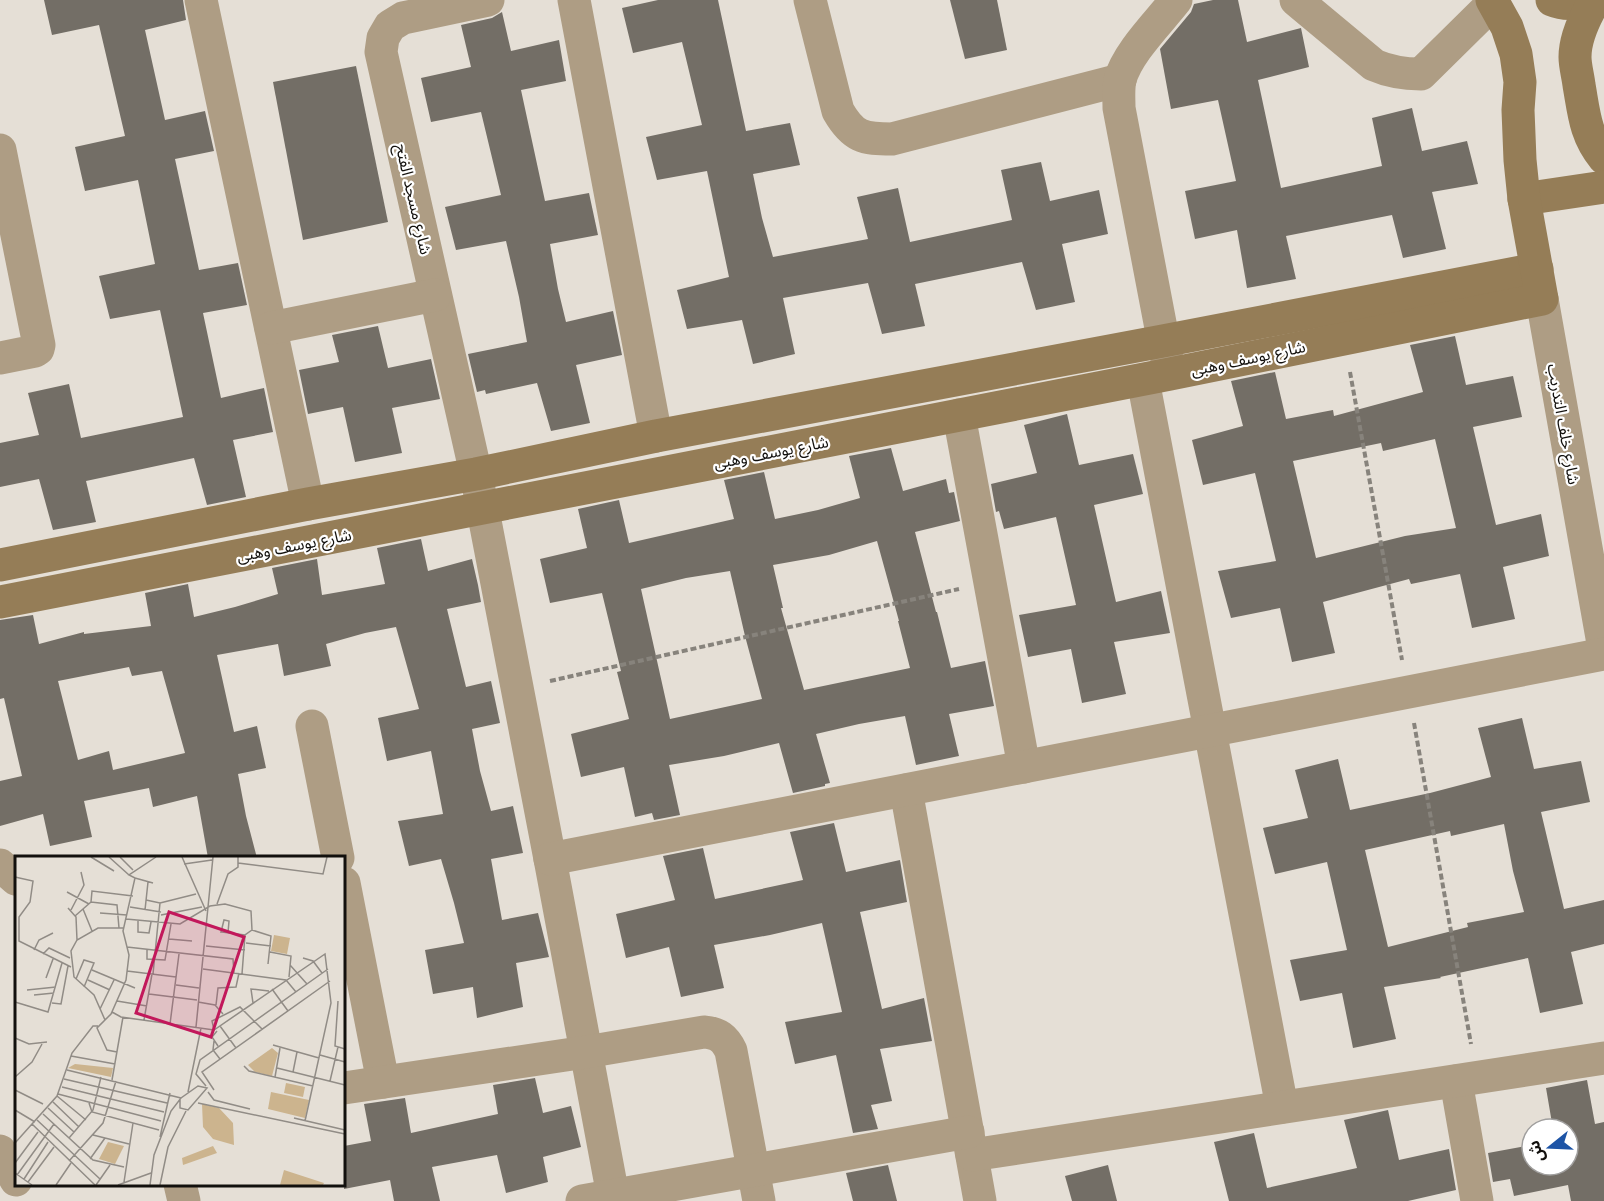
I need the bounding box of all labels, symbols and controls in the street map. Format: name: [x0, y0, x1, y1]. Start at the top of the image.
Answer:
street label: شارع مسجد الفتح: [389, 142, 436, 257]
street label: شارع يوسف وهبى: [1189, 336, 1308, 383]
street label: شارع خلف التدريب: [1541, 362, 1584, 486]
street label: شارع يوسف وهبى: [712, 431, 831, 476]
street label: شارع يوسف وهبى: [235, 524, 354, 569]
inset map: [15, 856, 345, 1186]
north arrow: [1520, 1117, 1580, 1177]
text: ش: [1523, 1138, 1549, 1165]

